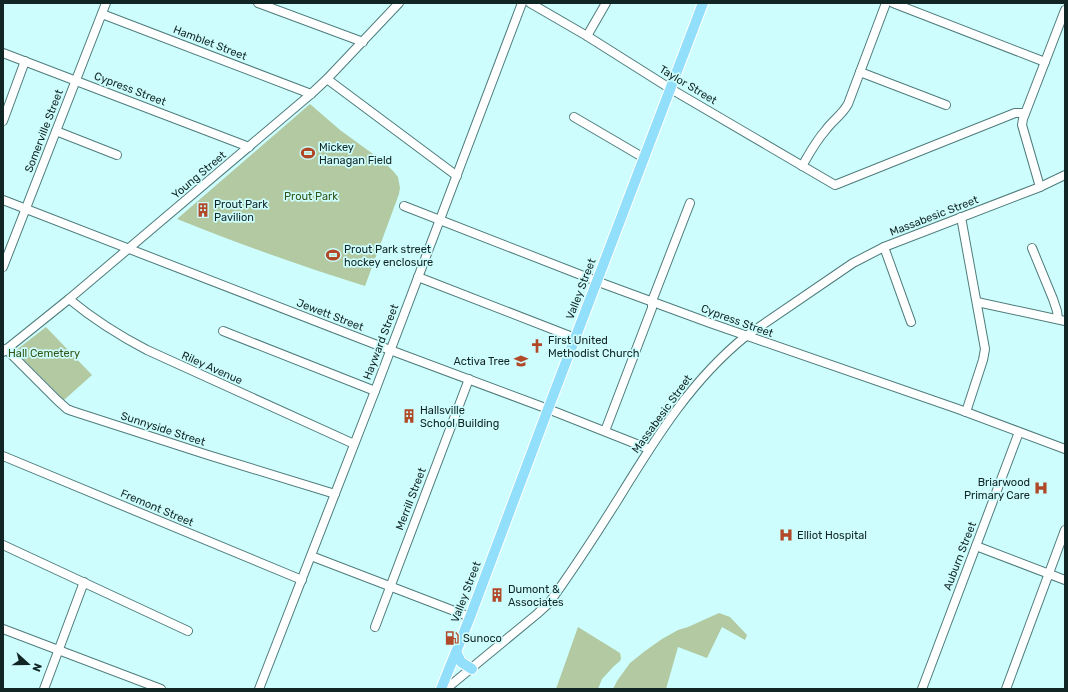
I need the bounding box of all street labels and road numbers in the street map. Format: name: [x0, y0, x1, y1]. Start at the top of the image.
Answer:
street label: Hamblet Street: [171, 23, 249, 63]
street label: Taylor Street: [657, 63, 720, 108]
street label: Cypress Street: [92, 69, 168, 109]
street label: Somerville Street: [22, 87, 66, 174]
street label: Young Street: [169, 148, 229, 201]
street label: Massabesic Street: [888, 193, 981, 239]
street label: Valley Street: [563, 256, 599, 321]
street label: Jewett Street: [295, 296, 366, 334]
street label: Hayward Street: [361, 302, 402, 382]
street label: Cypress Street: [699, 302, 776, 340]
street label: Riley Avenue: [180, 349, 244, 387]
street label: Massabesic Street: [629, 372, 695, 456]
street label: Sunnyside Street: [119, 409, 208, 449]
street label: Merrill Street: [393, 465, 429, 532]
street label: Fremont Street: [119, 487, 196, 529]
street label: Auburn Street: [941, 519, 979, 592]
street label: Valley Street: [448, 559, 484, 624]

